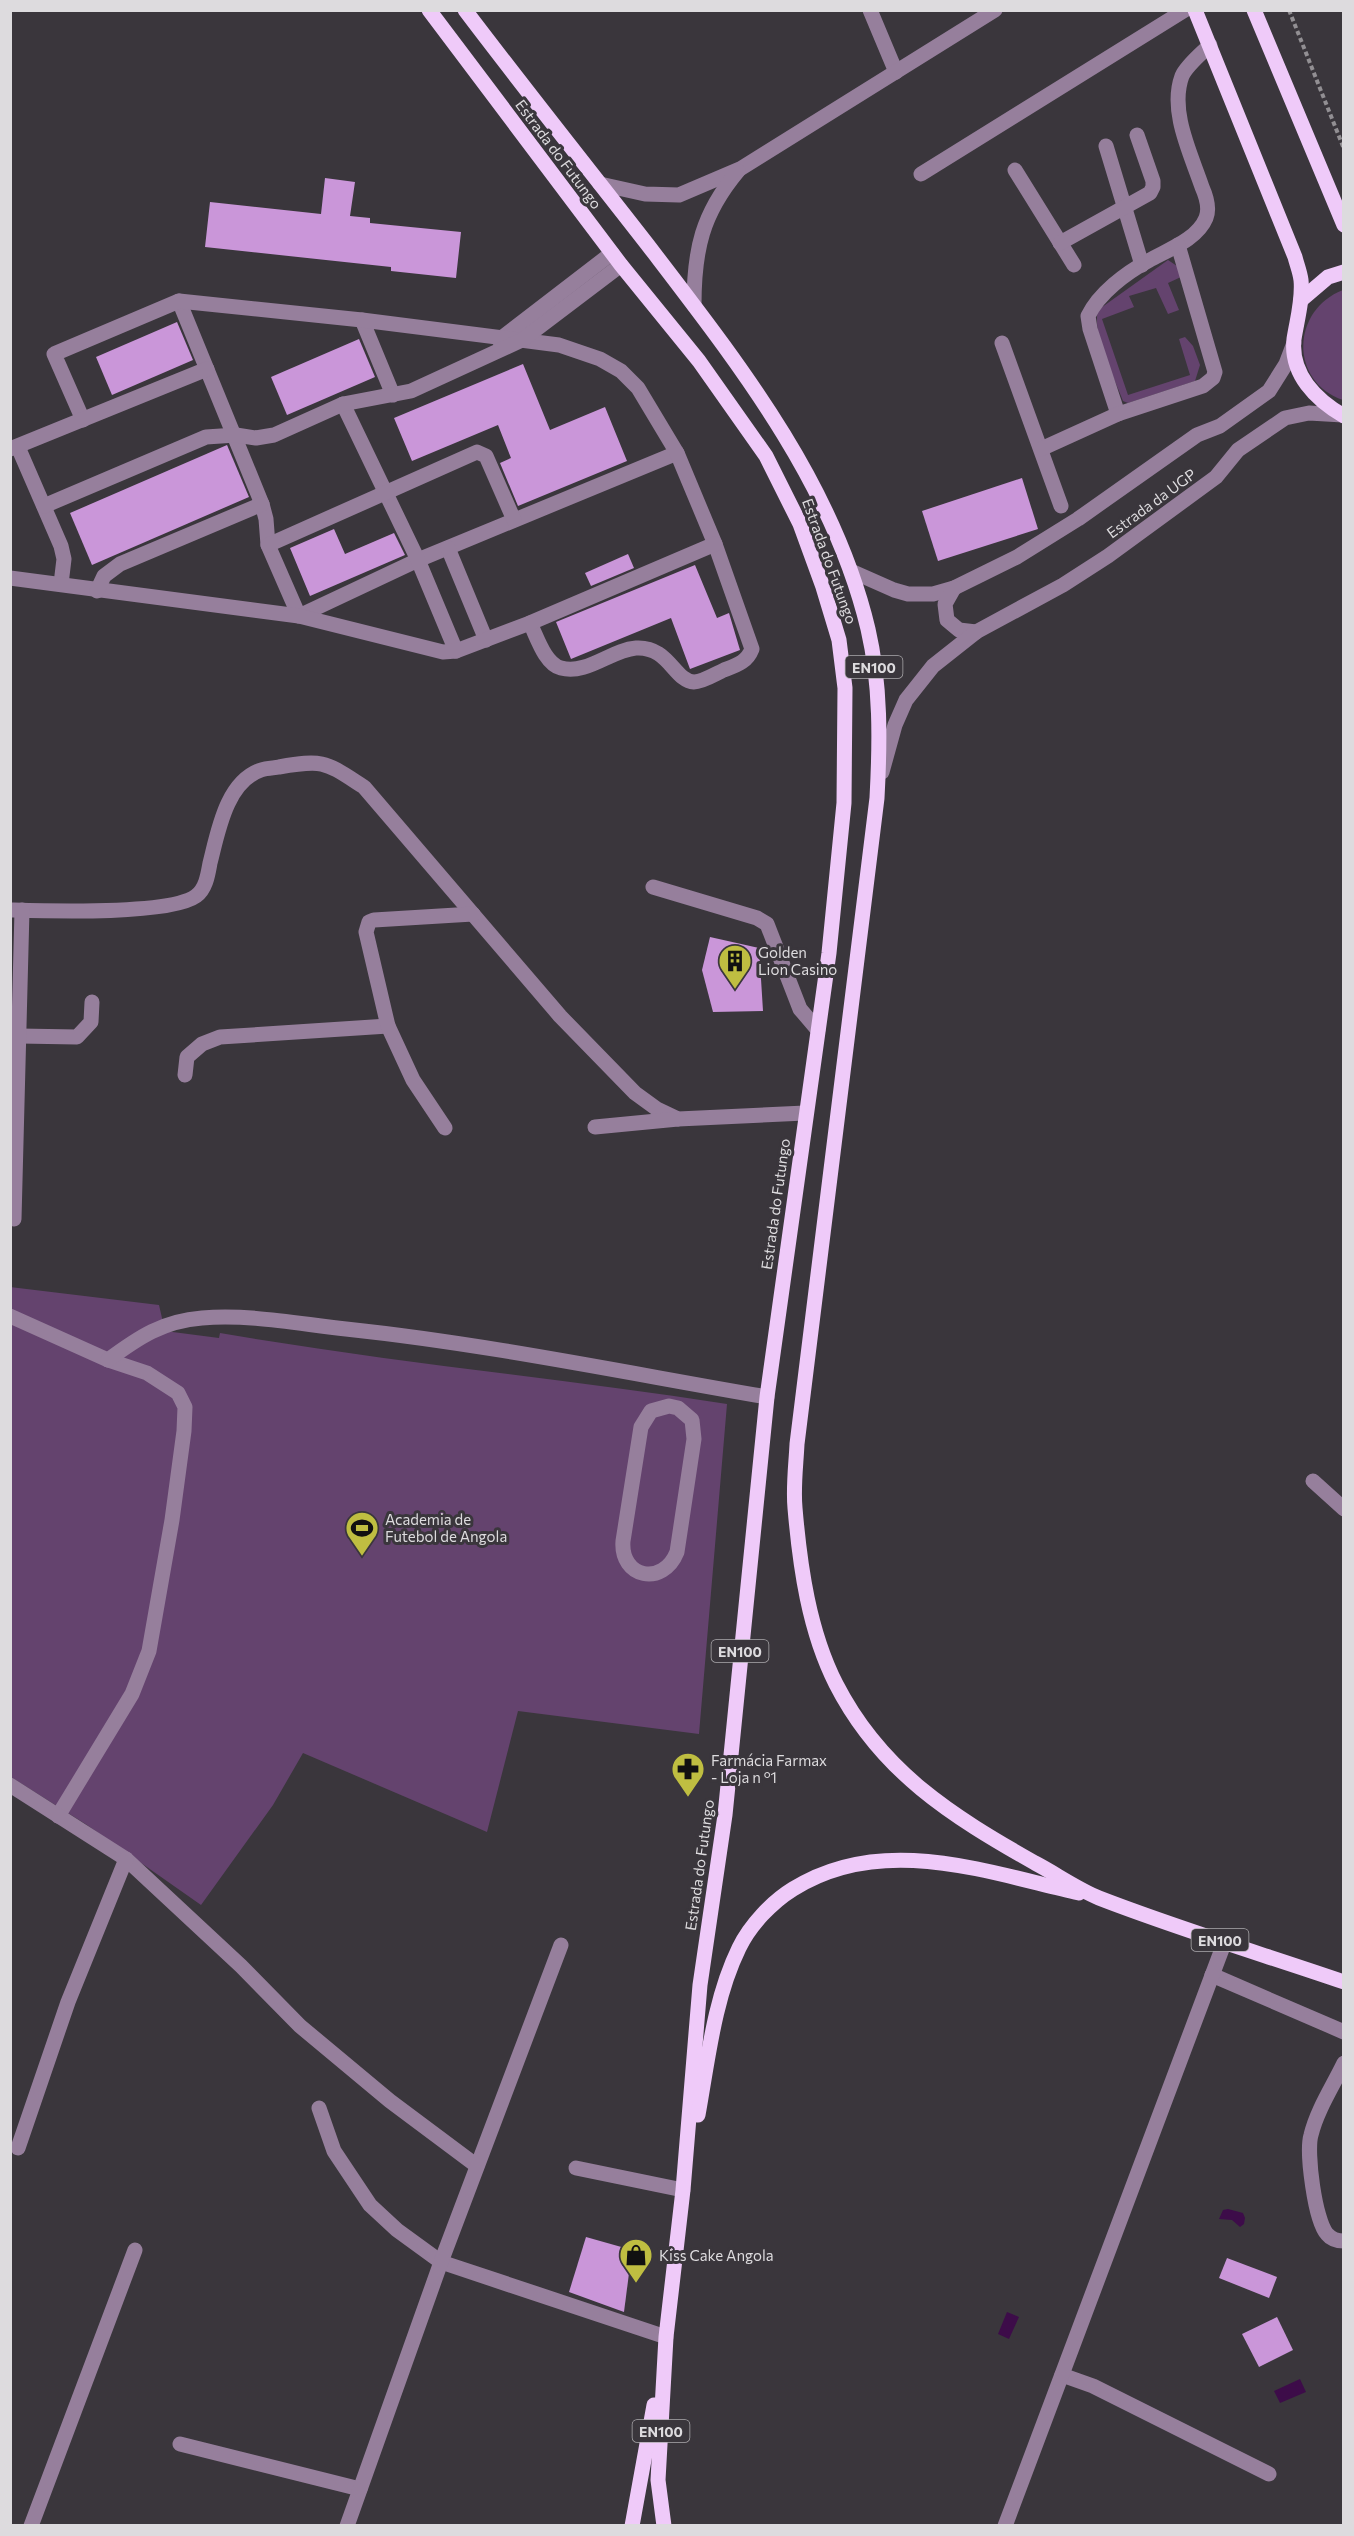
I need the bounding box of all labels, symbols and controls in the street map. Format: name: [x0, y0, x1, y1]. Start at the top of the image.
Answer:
street label: Estrada do Futungo: [512, 96, 606, 212]
street label: Estrada da UGP: [1103, 465, 1199, 541]
street label: Estrada do Futungo: [799, 496, 861, 626]
road number: EN100: [846, 656, 902, 678]
building icon: Golden Lion Casino: [717, 943, 753, 990]
place label: Golden Lion Casino: [758, 943, 837, 978]
street label: Estrada do Futungo: [757, 1137, 793, 1271]
sports icon: Academia de Futebol de Angola: [344, 1510, 380, 1557]
place label: Academia de Futebol de Angola: [385, 1510, 507, 1545]
road number: EN100: [712, 1640, 768, 1662]
pharmacy icon: Farmácia Farmax - Loja n º1: [670, 1751, 706, 1798]
place label: Farmácia Farmax - Loja n º1: [711, 1751, 827, 1786]
street label: Estrada do Futungo: [681, 1798, 717, 1932]
road number: EN100: [1192, 1929, 1248, 1951]
shop icon: Kiss Cake Angola: [618, 2237, 654, 2284]
place label: Kiss Cake Angola: [659, 2246, 774, 2264]
road number: EN100: [632, 2420, 690, 2442]

